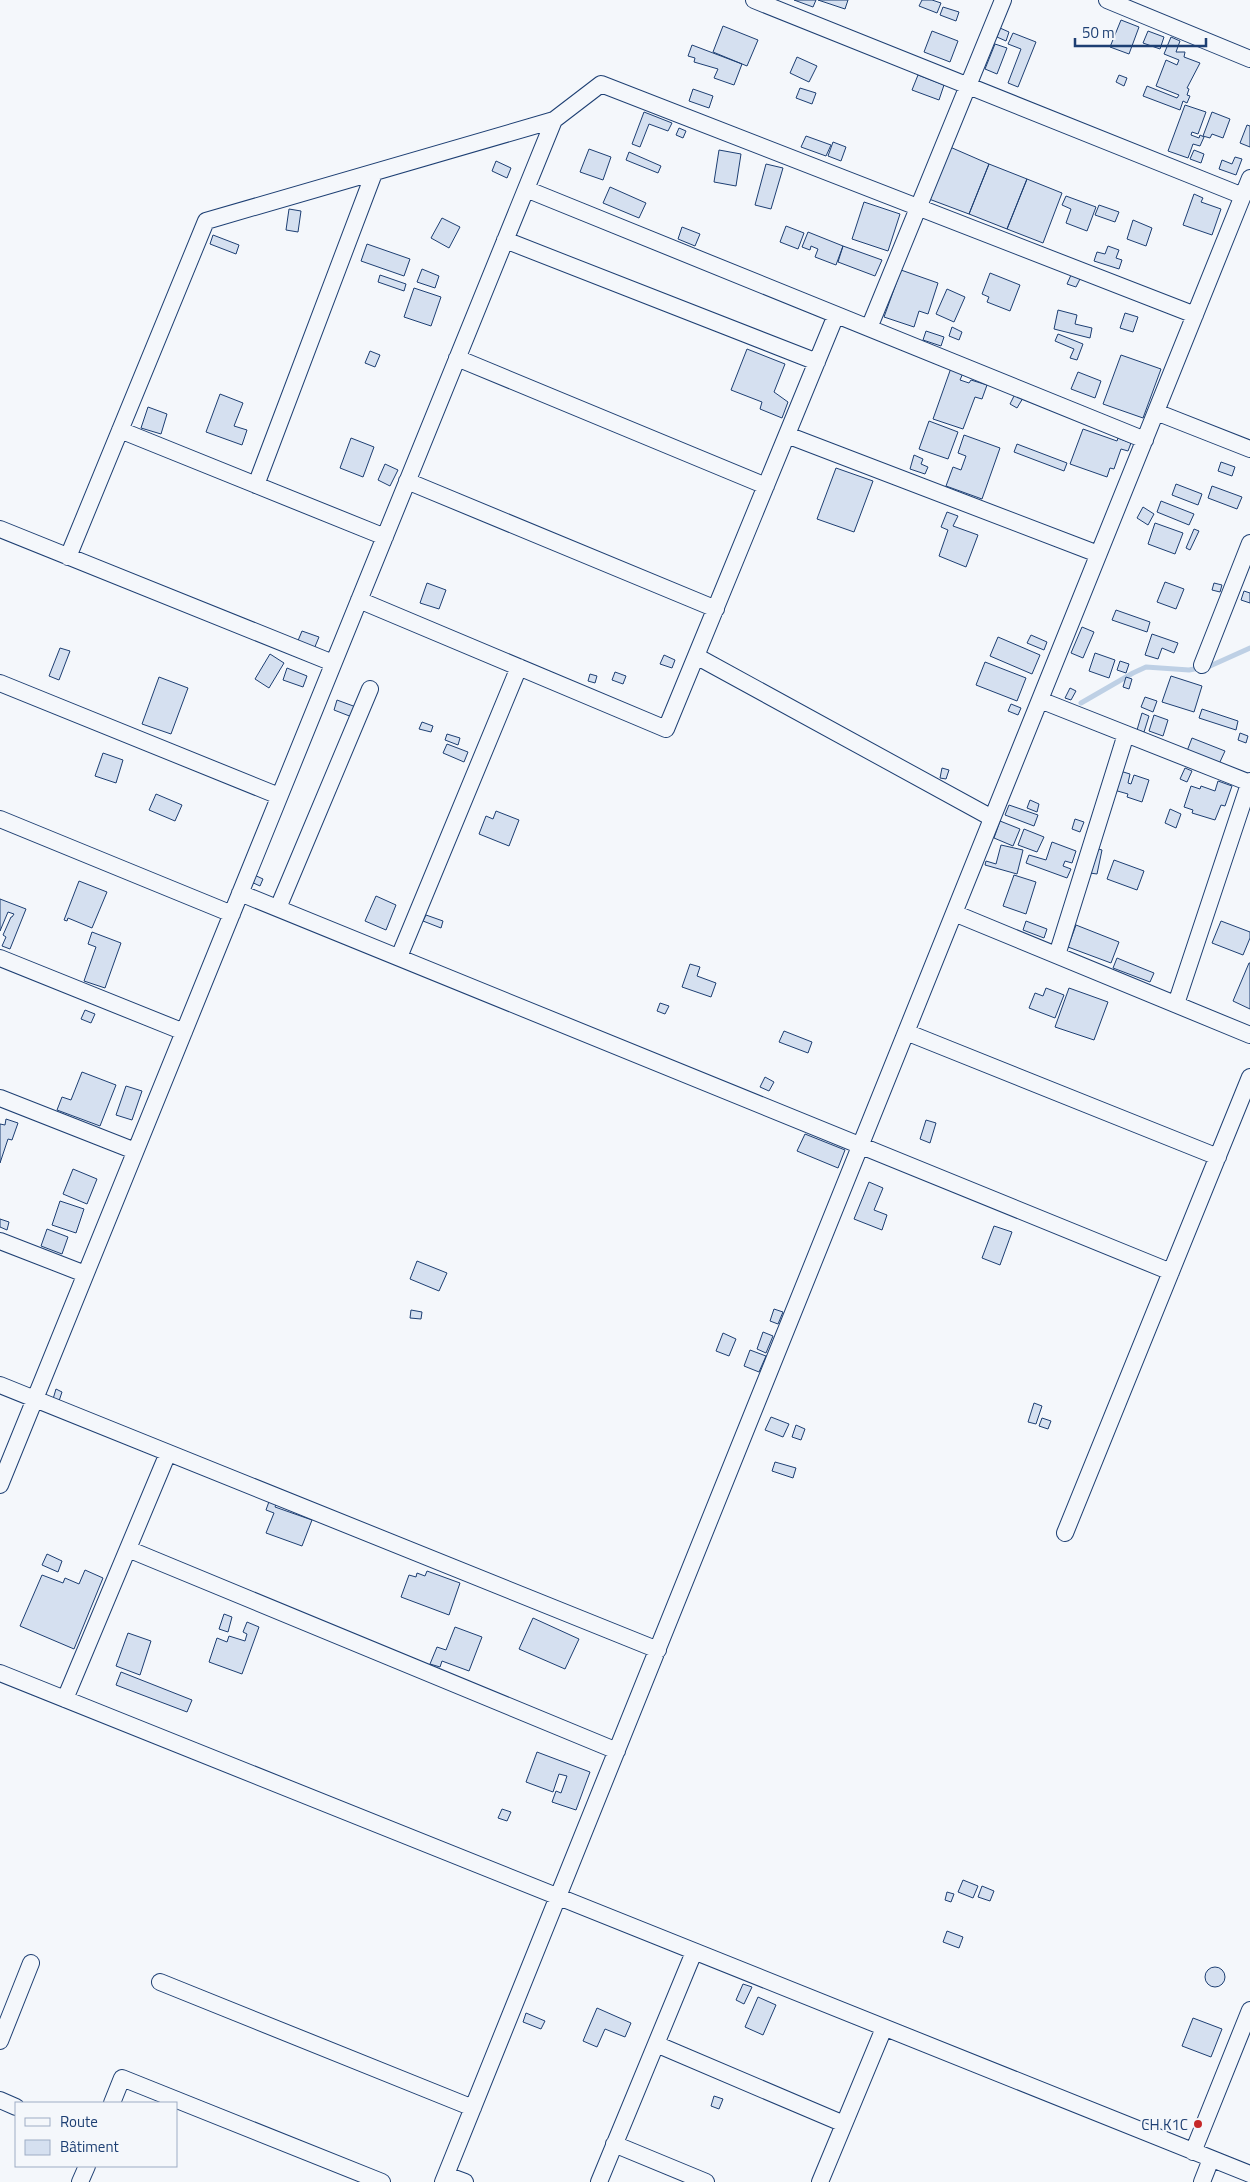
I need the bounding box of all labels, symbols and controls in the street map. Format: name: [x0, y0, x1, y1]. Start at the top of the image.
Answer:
scale bar: [1075, 15, 1206, 47]
text: 50 m: [1082, 21, 1115, 44]
legend: [15, 2102, 178, 2167]
text: Route: [60, 2110, 98, 2133]
place label: CH K1C: [1141, 2113, 1188, 2136]
marker: CH K1C: [1192, 2118, 1204, 2130]
text: Bâtiment: [60, 2135, 119, 2158]

